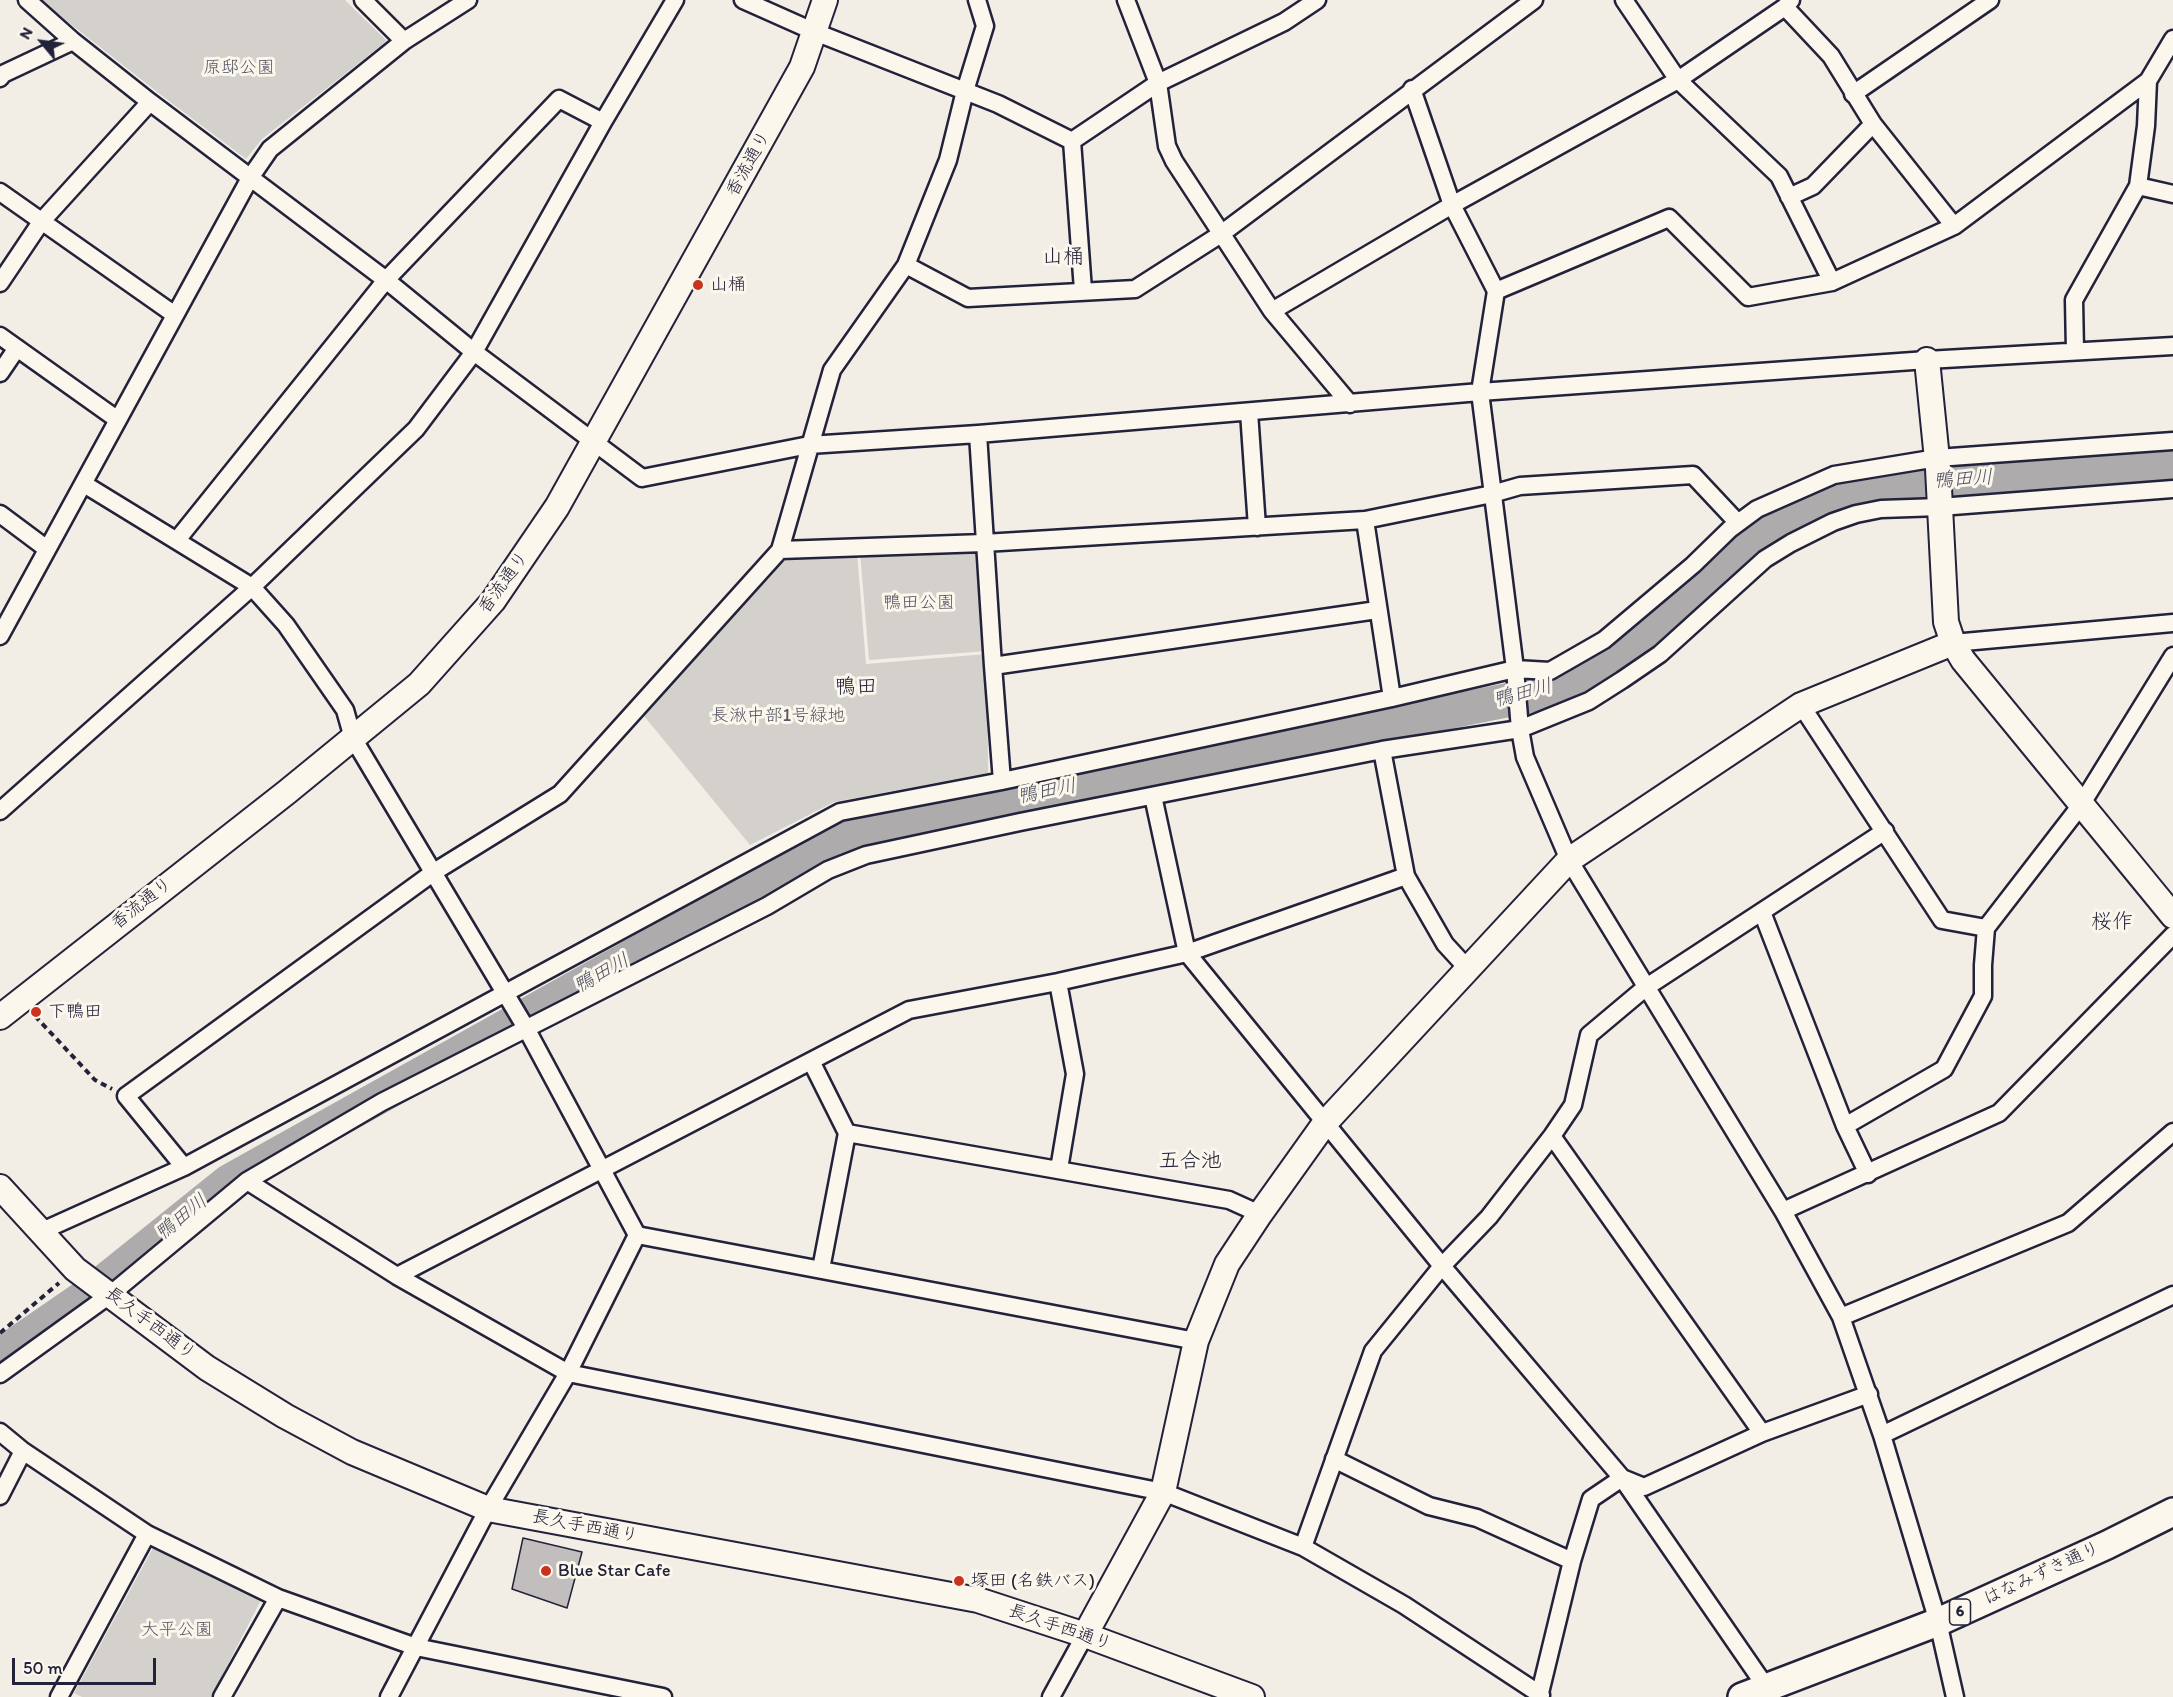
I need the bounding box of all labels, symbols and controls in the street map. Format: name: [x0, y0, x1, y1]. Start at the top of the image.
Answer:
north arrow: [12, 12, 72, 72]
text: N: [15, 24, 37, 42]
park label: 原邸公園: [203, 57, 275, 79]
street label: 香流通り: [722, 127, 776, 201]
district label: 山桶: [1042, 245, 1084, 271]
place label: 山桶: [710, 274, 746, 296]
marker: 山桶: [691, 278, 705, 292]
water label: 鴨田川: [1932, 466, 1994, 494]
street label: 香流通り: [474, 548, 534, 618]
park label: 鴨田公園: [883, 592, 955, 614]
district label: 鴨田: [835, 675, 877, 701]
water label: 鴨田川: [1491, 675, 1555, 713]
park label: 長湫中部1号緑地: [711, 705, 845, 727]
water label: 鴨田川: [1015, 774, 1079, 810]
street label: 香流通り: [107, 873, 177, 935]
district label: 桜作: [2091, 910, 2133, 936]
water label: 鴨田川: [570, 949, 634, 999]
place label: 下鴨田: [48, 1001, 102, 1023]
marker: 下鴨田: [29, 1005, 43, 1019]
district label: 五合池: [1159, 1149, 1221, 1175]
water label: 鴨田川: [151, 1190, 213, 1246]
street label: 長久手西通り: [100, 1283, 200, 1365]
street label: 長久手西通り: [530, 1506, 640, 1548]
street label: はなみずき通り: [1980, 1538, 2104, 1610]
place label: Blue Star Cafe: [558, 1560, 671, 1582]
marker: Blue Star Cafe: [539, 1564, 553, 1578]
place label: 塚田 (名鉄バス): [971, 1570, 1095, 1592]
marker: 塚田 (名鉄バス): [952, 1574, 966, 1588]
road number: 6: [1950, 1599, 1970, 1625]
street label: 長久手西通り: [1005, 1600, 1115, 1656]
park label: 大平公園: [141, 1619, 213, 1641]
scale bar: [15, 1646, 159, 1684]
text: 50 m: [23, 1657, 63, 1679]

